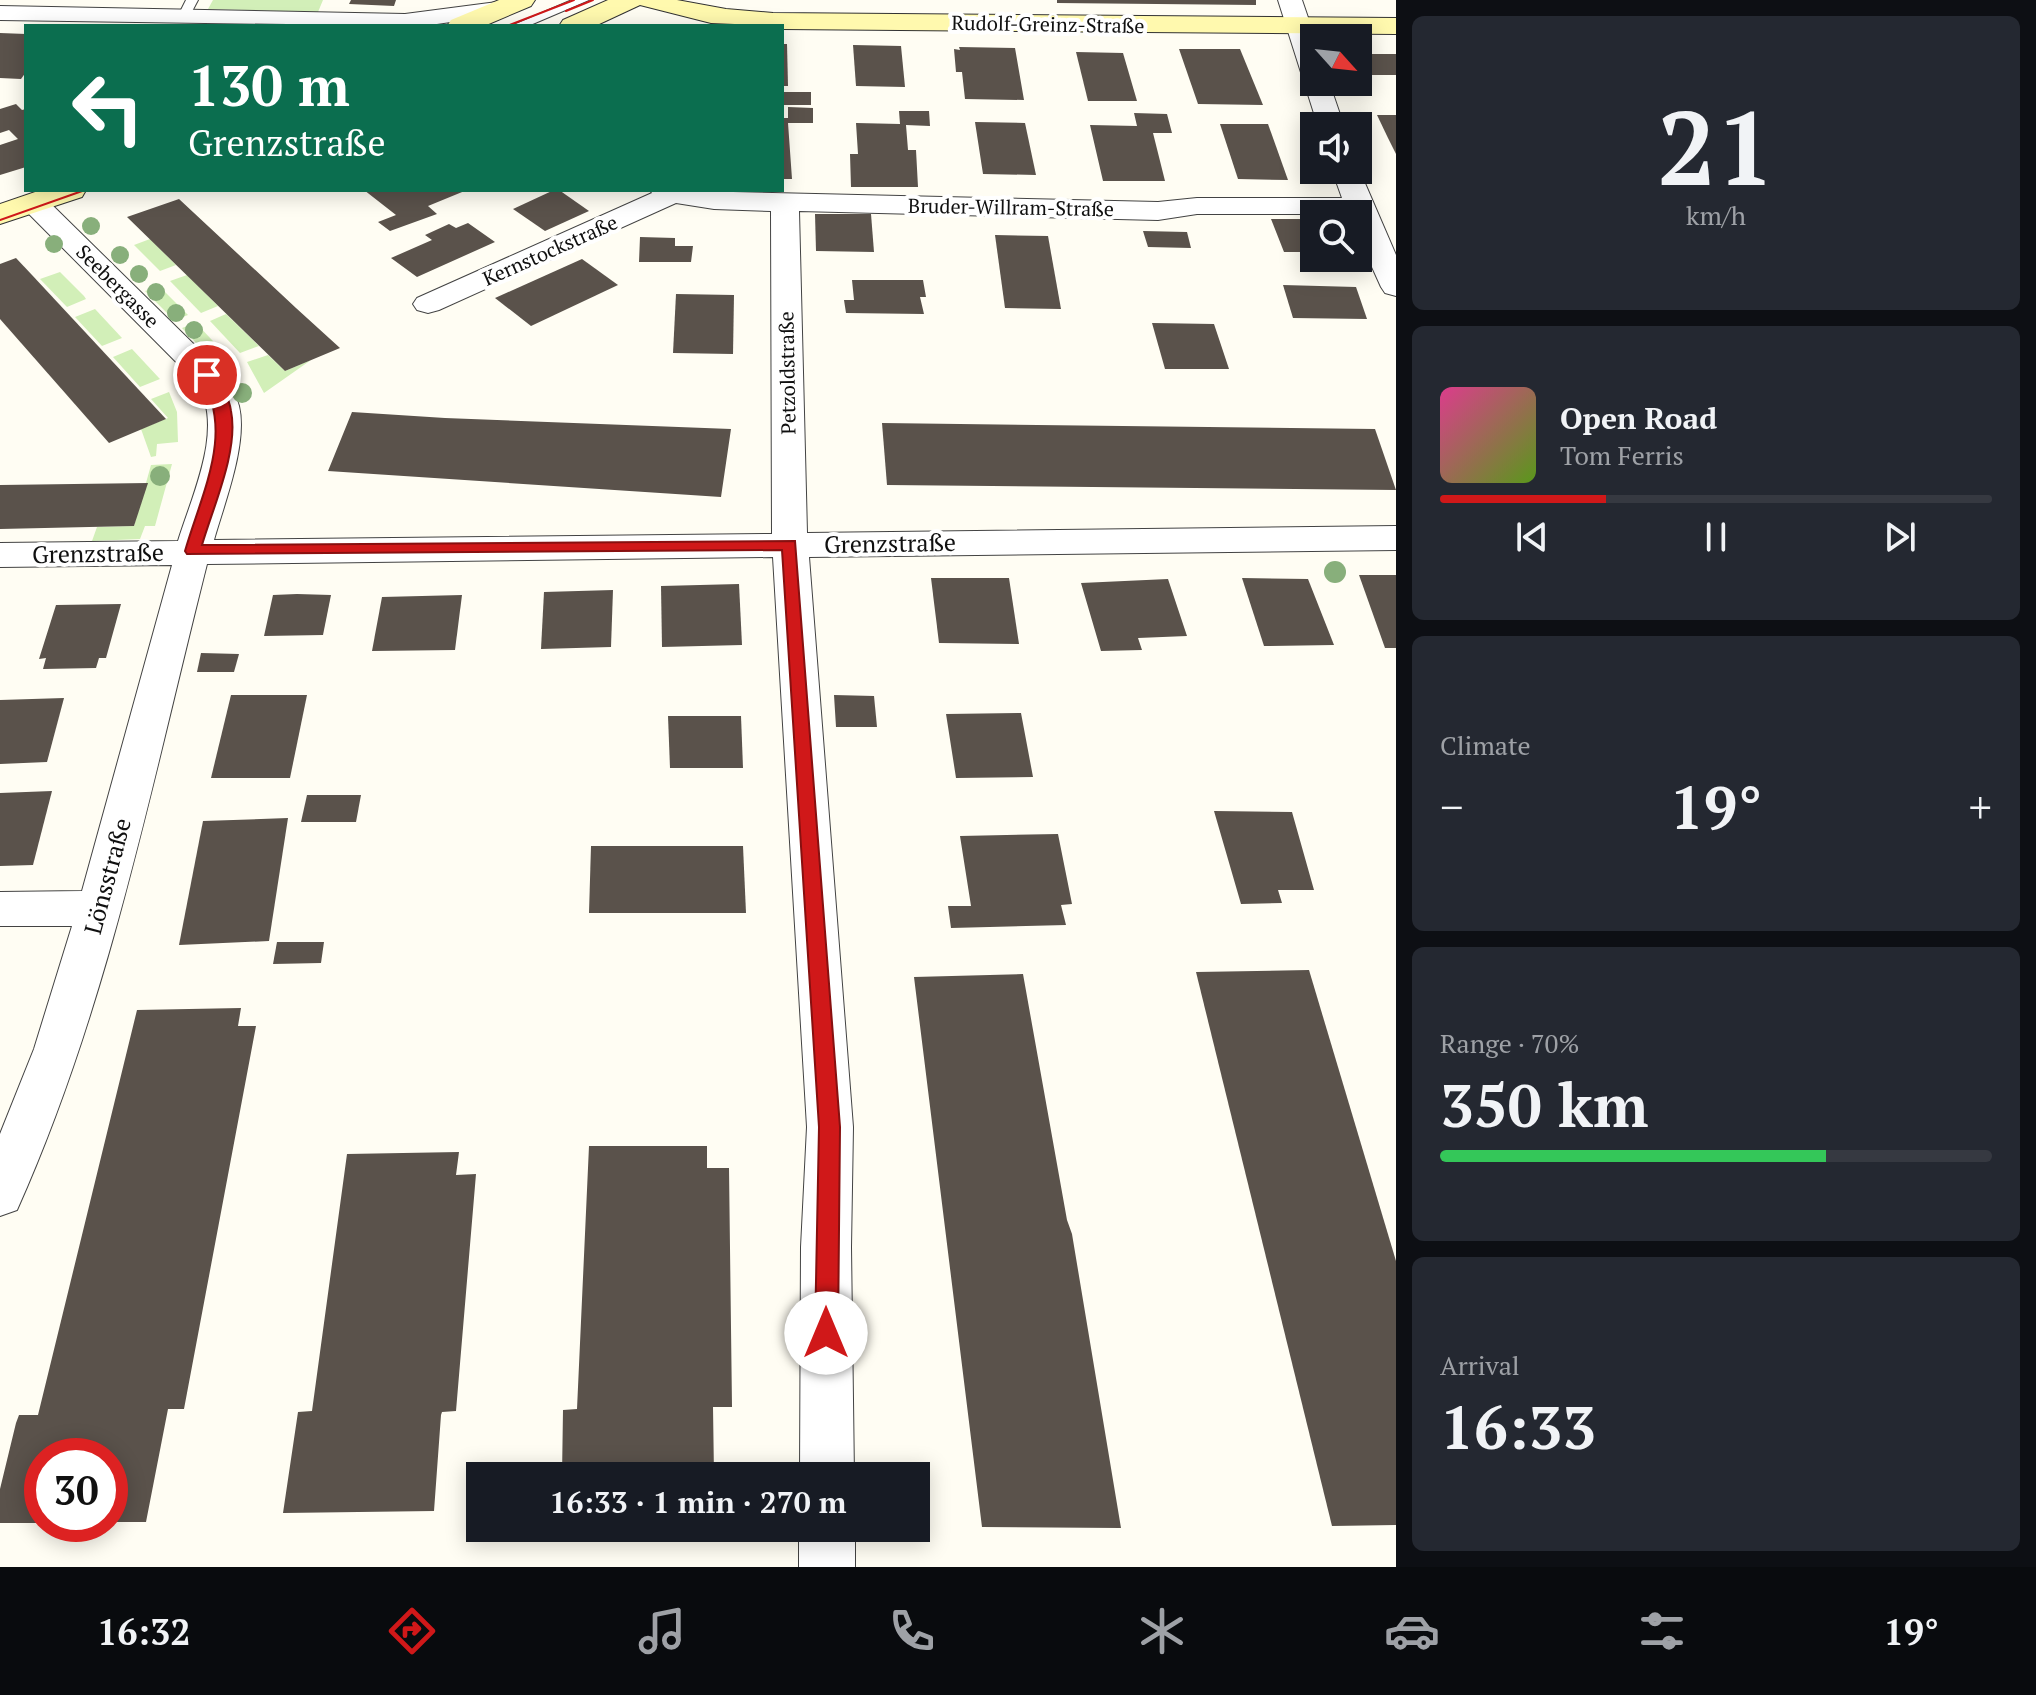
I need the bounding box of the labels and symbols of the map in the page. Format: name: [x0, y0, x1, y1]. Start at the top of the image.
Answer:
street label: Rudolf-Greinz-Straße: [951, 9, 1145, 39]
north arrow: [1300, 24, 1372, 96]
street label: Bruder-Willram-Straße: [908, 192, 1114, 222]
street label: Kernstockstraße: [478, 208, 622, 292]
street label: Seebergasse: [70, 238, 166, 334]
street label: Petzoldstraße: [772, 311, 802, 435]
pin: [173, 341, 241, 409]
street label: Grenzstraße: [824, 526, 956, 560]
street label: Grenzstraße: [32, 536, 164, 570]
street label: Lönsstraße: [76, 814, 138, 938]
position arrow: [784, 1291, 868, 1375]
speed limit sign: 30: [24, 1438, 128, 1542]

